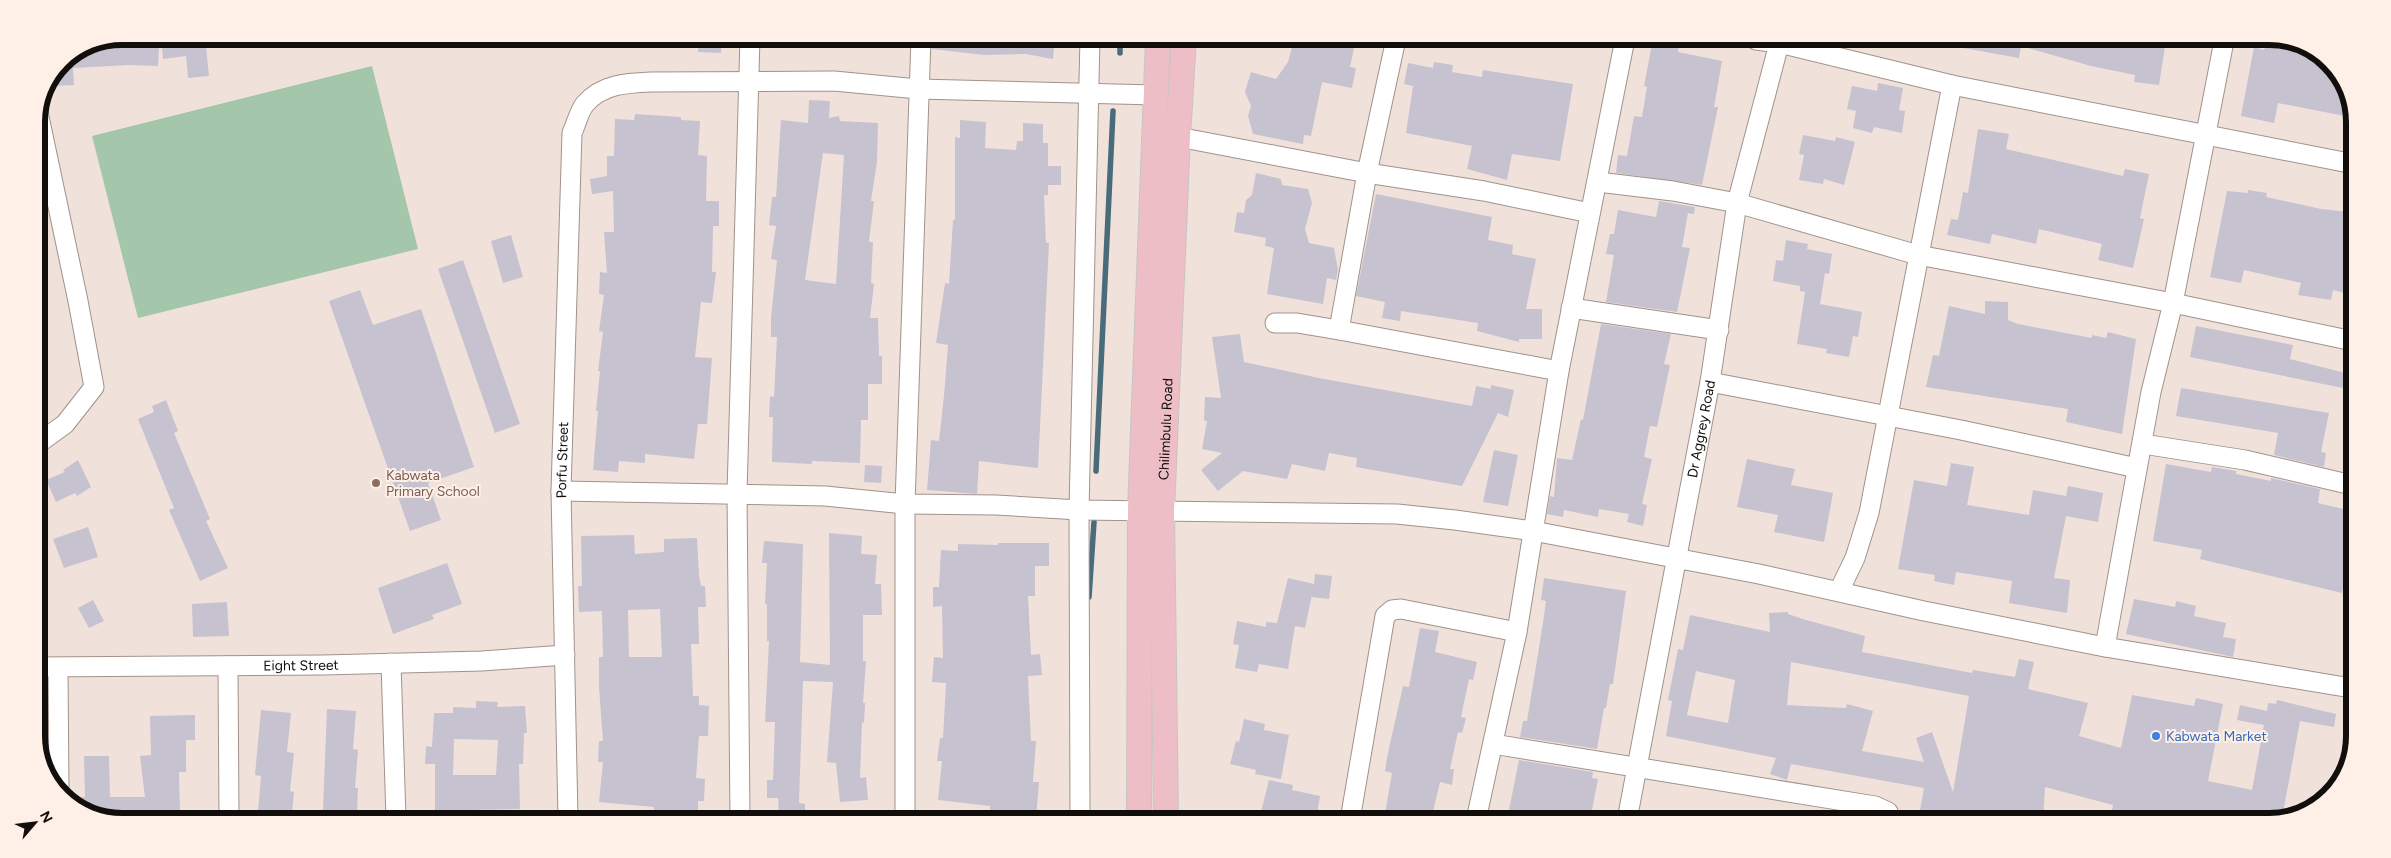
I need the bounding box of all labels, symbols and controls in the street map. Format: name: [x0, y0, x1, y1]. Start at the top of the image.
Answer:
street label: Chilimbulu Road: [1155, 378, 1176, 480]
street label: Dr Aggrey Road: [1684, 379, 1719, 479]
street label: Porfu Street: [552, 422, 572, 499]
place label: Kabwata Primary School: [386, 467, 480, 500]
marker: Kabwata Primary School: [370, 477, 382, 489]
street label: Eight Street: [263, 656, 339, 674]
place label: Kabwata Market: [2166, 728, 2267, 745]
marker: Kabwata Market: [2150, 730, 2162, 742]
north arrow: [10, 798, 60, 848]
text: N: [36, 808, 56, 826]

